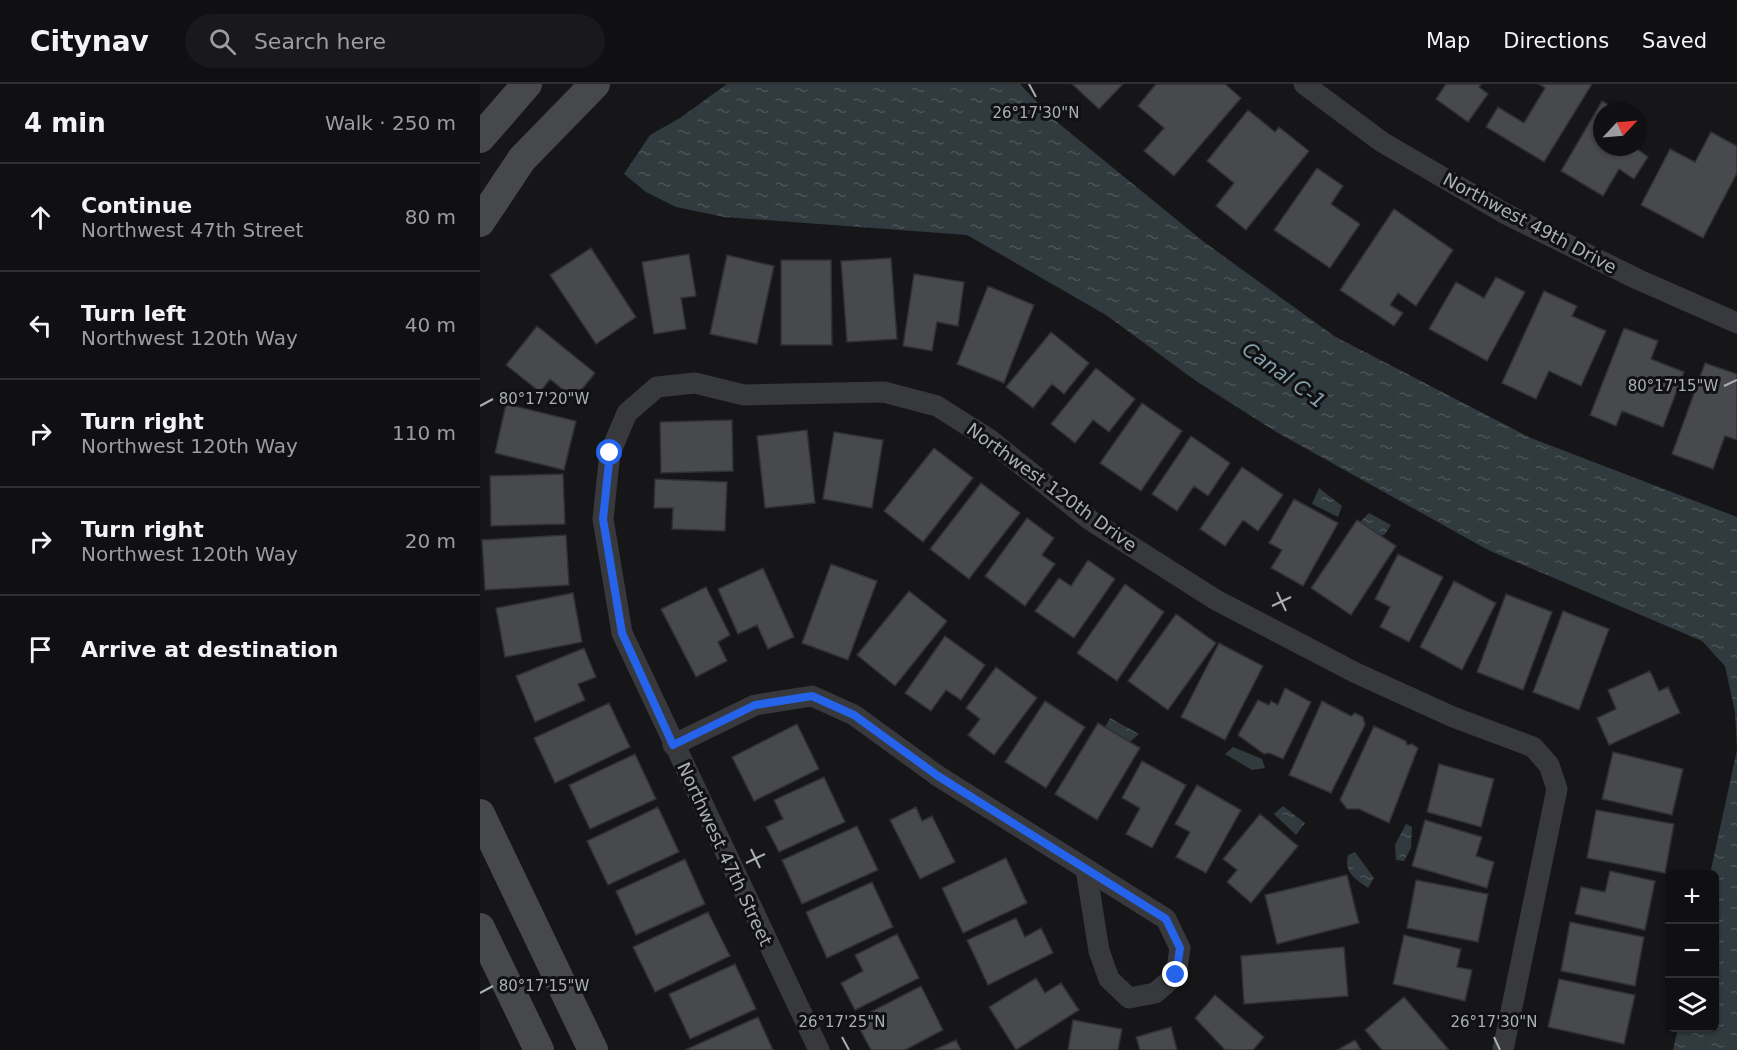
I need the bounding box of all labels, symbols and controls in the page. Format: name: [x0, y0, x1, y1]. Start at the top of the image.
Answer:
search box: [185, 14, 605, 68]
text: Citynav: [30, 25, 149, 58]
icon: search: [206, 25, 239, 58]
text: Search here: [254, 29, 386, 54]
text: Map: [1426, 29, 1470, 53]
text: Directions: [1503, 29, 1609, 53]
text: Saved: [1642, 29, 1707, 53]
north arrow: [1593, 102, 1647, 156]
text: 26°17'30"N: [992, 104, 1080, 122]
text: 4 min: [24, 108, 106, 138]
text: Walk · 250 m: [325, 111, 456, 135]
street label: Northwest 49th Drive: [1440, 168, 1620, 278]
text: Continue: [81, 193, 192, 218]
icon: ahead: [24, 201, 57, 234]
text: 80 m: [405, 205, 456, 229]
text: Northwest 47th Street: [81, 218, 303, 242]
text: Turn left: [81, 301, 186, 326]
icon: left: [24, 309, 57, 342]
text: 40 m: [405, 313, 456, 337]
text: Northwest 120th Way: [81, 326, 298, 350]
water label: Canal C-1: [1238, 337, 1330, 413]
text: 80°17'15"W: [1628, 377, 1718, 395]
text: 80°17'20"W: [499, 390, 589, 408]
text: Turn right: [81, 409, 204, 434]
icon: right: [24, 417, 57, 450]
street label: Northwest 120th Drive: [963, 418, 1141, 556]
text: 110 m: [392, 421, 456, 445]
text: Northwest 120th Way: [81, 434, 298, 458]
route start: [596, 439, 622, 465]
text: Turn right: [81, 517, 204, 542]
icon: right: [24, 525, 57, 558]
text: 20 m: [405, 529, 456, 553]
text: Northwest 120th Way: [81, 542, 298, 566]
icon: arrive: [24, 633, 57, 666]
text: Arrive at destination: [81, 637, 338, 662]
street label: Northwest 47th Street: [673, 759, 777, 949]
map controls: [1665, 870, 1719, 1032]
button: +: [1665, 870, 1719, 924]
button: −: [1665, 924, 1719, 978]
route end: [1162, 961, 1188, 987]
text: 80°17'15"W: [499, 977, 589, 995]
button: layers: [1665, 978, 1719, 1032]
text: 26°17'25"N: [798, 1013, 886, 1031]
text: 26°17'30"N: [1450, 1013, 1538, 1031]

